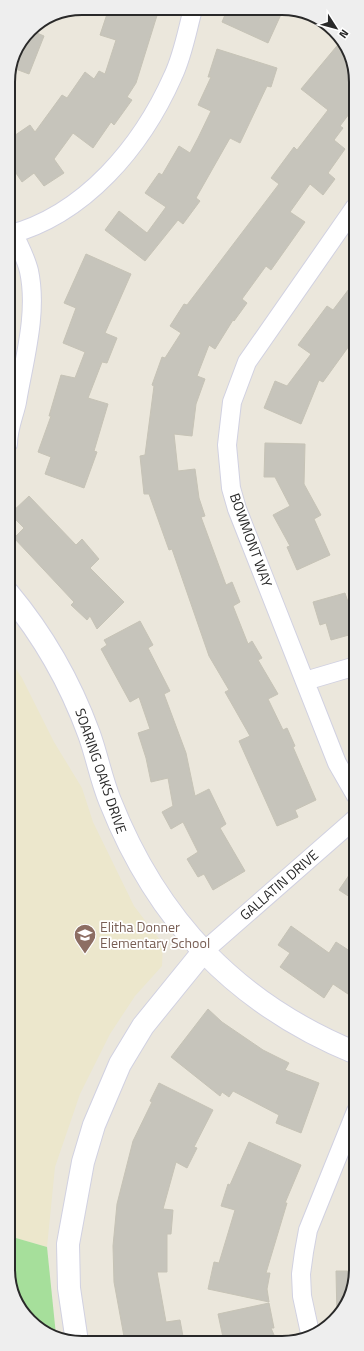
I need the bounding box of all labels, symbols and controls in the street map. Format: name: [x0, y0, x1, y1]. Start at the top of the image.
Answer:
north arrow: [316, 8, 356, 48]
text: N: [335, 26, 353, 42]
street label: BOWMONT WAY: [225, 490, 278, 590]
street label: SOARING OAKS DRIVE: [70, 705, 133, 837]
street label: GALLATIN DRIVE: [235, 844, 323, 925]
place label: Elitha Donner Elementary School: [100, 916, 210, 953]
school or university icon: Elitha Donner Elementary School: [72, 922, 98, 955]

